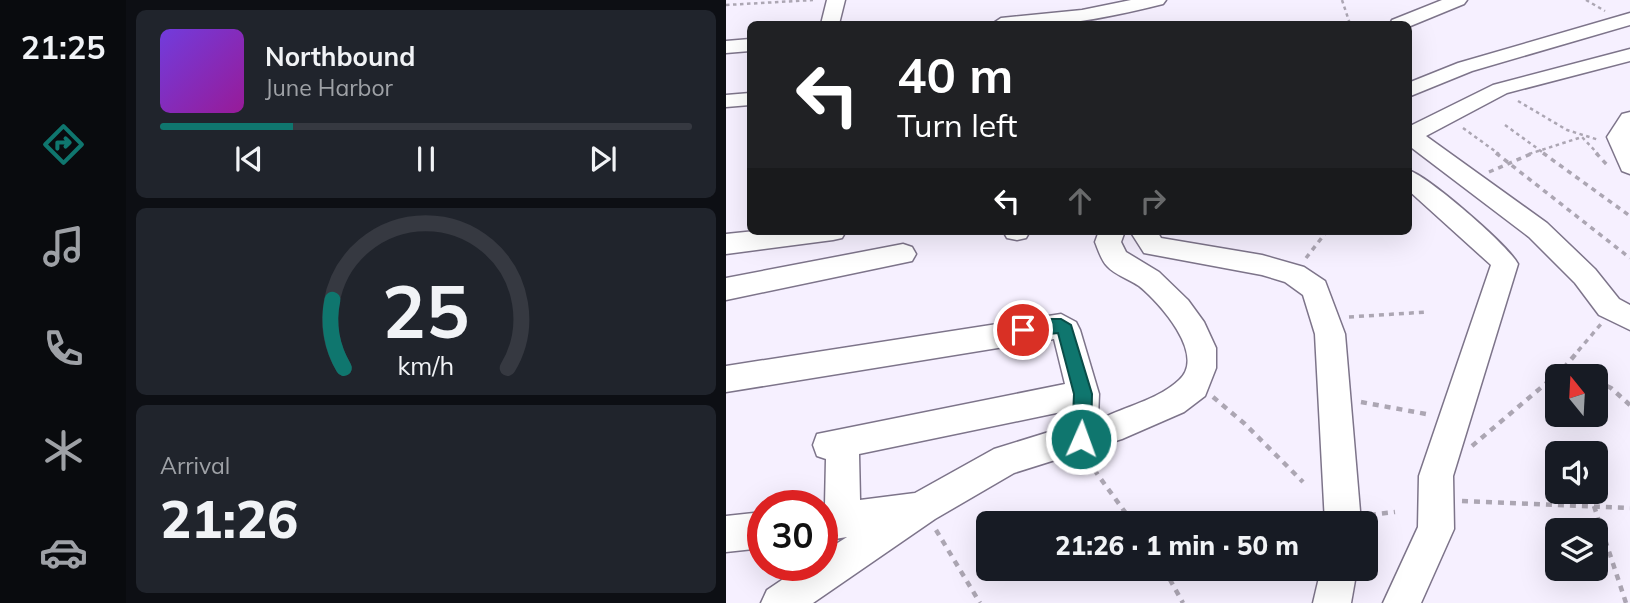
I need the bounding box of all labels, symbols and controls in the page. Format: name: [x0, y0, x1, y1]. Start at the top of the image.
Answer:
text: 21:25: [21, 27, 105, 67]
text: Northbound: [265, 40, 415, 73]
text: 40 m: [897, 44, 1013, 105]
icon: left: [782, 49, 873, 140]
text: June Harbor: [265, 73, 393, 102]
text: Turn left: [897, 105, 1017, 145]
icon: directions: [39, 120, 88, 169]
icon: previous: [230, 140, 268, 178]
icon: pause: [407, 140, 445, 178]
icon: next: [584, 140, 622, 178]
icon: left: [988, 182, 1026, 220]
icon: ahead: [1061, 182, 1099, 220]
icon: right: [1134, 182, 1172, 220]
icon: music: [39, 222, 88, 271]
text: 25: [382, 265, 470, 356]
pin: [993, 300, 1053, 360]
icon: arrive: [1004, 311, 1042, 349]
icon: phone: [39, 324, 88, 373]
text: km/h: [398, 349, 454, 380]
north arrow: [1545, 364, 1608, 427]
map controls: [1545, 364, 1608, 581]
position arrow: [1044, 402, 1118, 476]
icon: climate: [39, 426, 88, 475]
button: sound: [1545, 441, 1608, 504]
text: Arrival: [160, 451, 230, 480]
text: 21:26: [160, 486, 298, 551]
speed limit sign: 30: [747, 490, 838, 581]
button: layers: [1545, 518, 1608, 581]
icon: car: [39, 528, 88, 577]
text: 21:26 · 1 min · 50 m: [1055, 529, 1299, 562]

